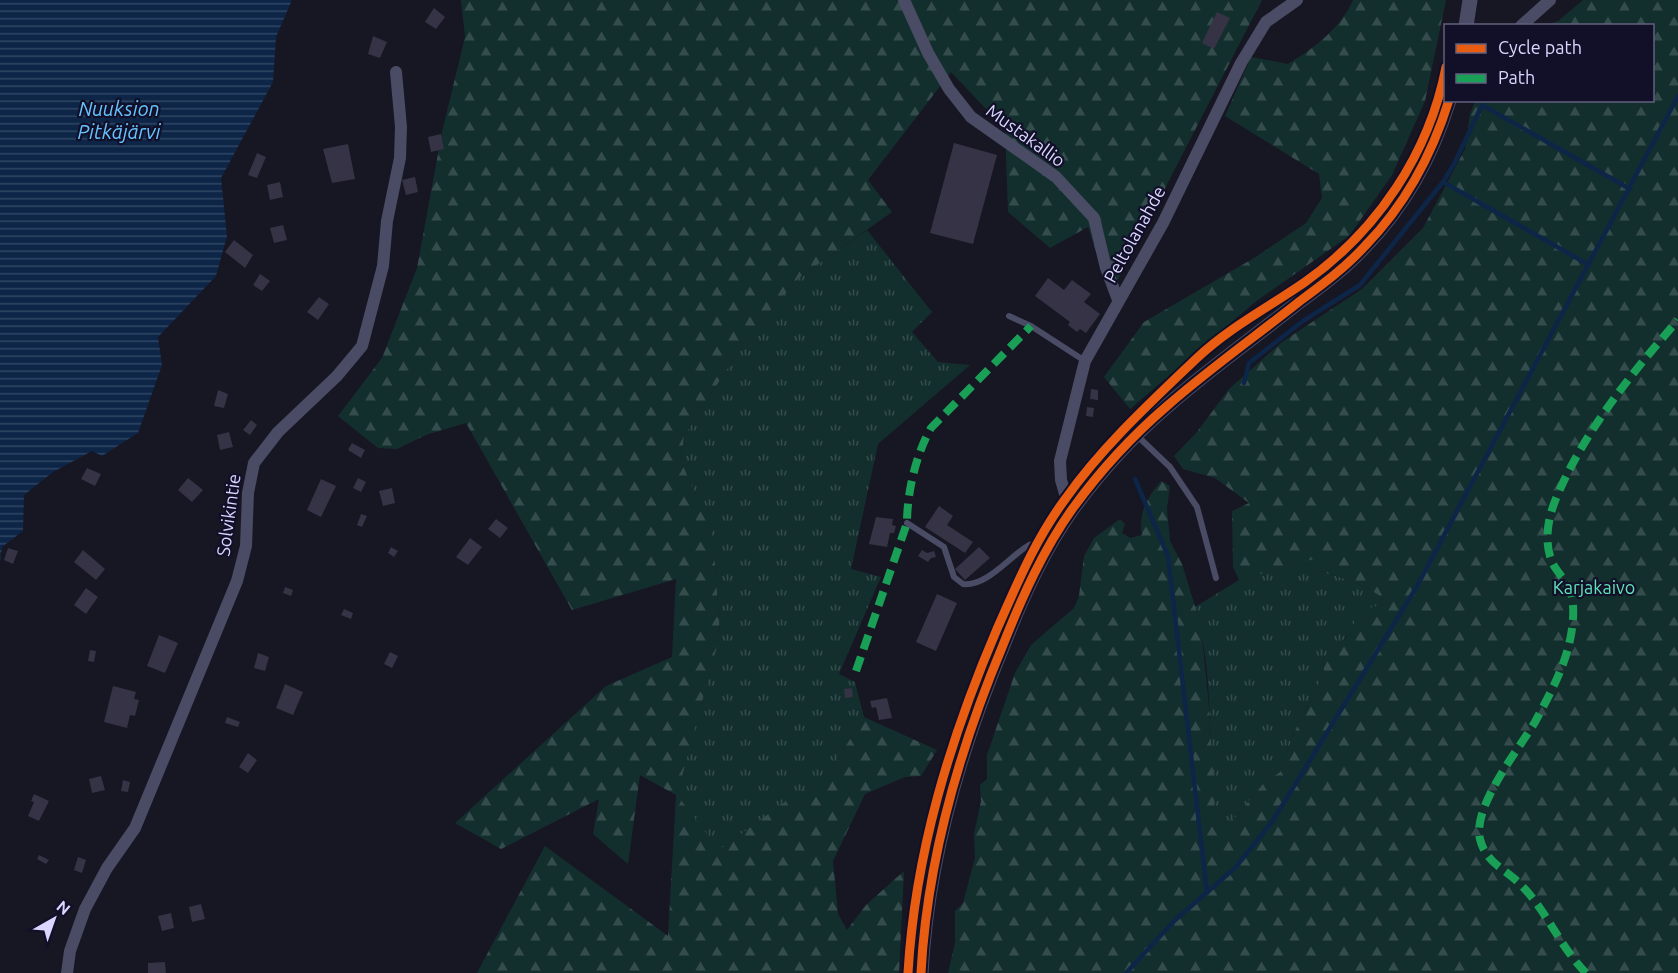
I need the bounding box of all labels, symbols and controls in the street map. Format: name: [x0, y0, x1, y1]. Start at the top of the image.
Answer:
legend: [1444, 24, 1654, 102]
text: Cycle path: [1498, 37, 1582, 57]
text: Path: [1498, 67, 1535, 87]
water label: Nuuksion Pitkäjärvi: [77, 97, 162, 143]
street label: Mustakallio: [983, 100, 1069, 170]
street label: Peltolanahde: [1099, 182, 1169, 286]
street label: Solvikintie: [212, 473, 244, 557]
park label: Karjakaivo: [1553, 577, 1635, 597]
north arrow: [24, 889, 84, 949]
text: N: [53, 897, 74, 918]

